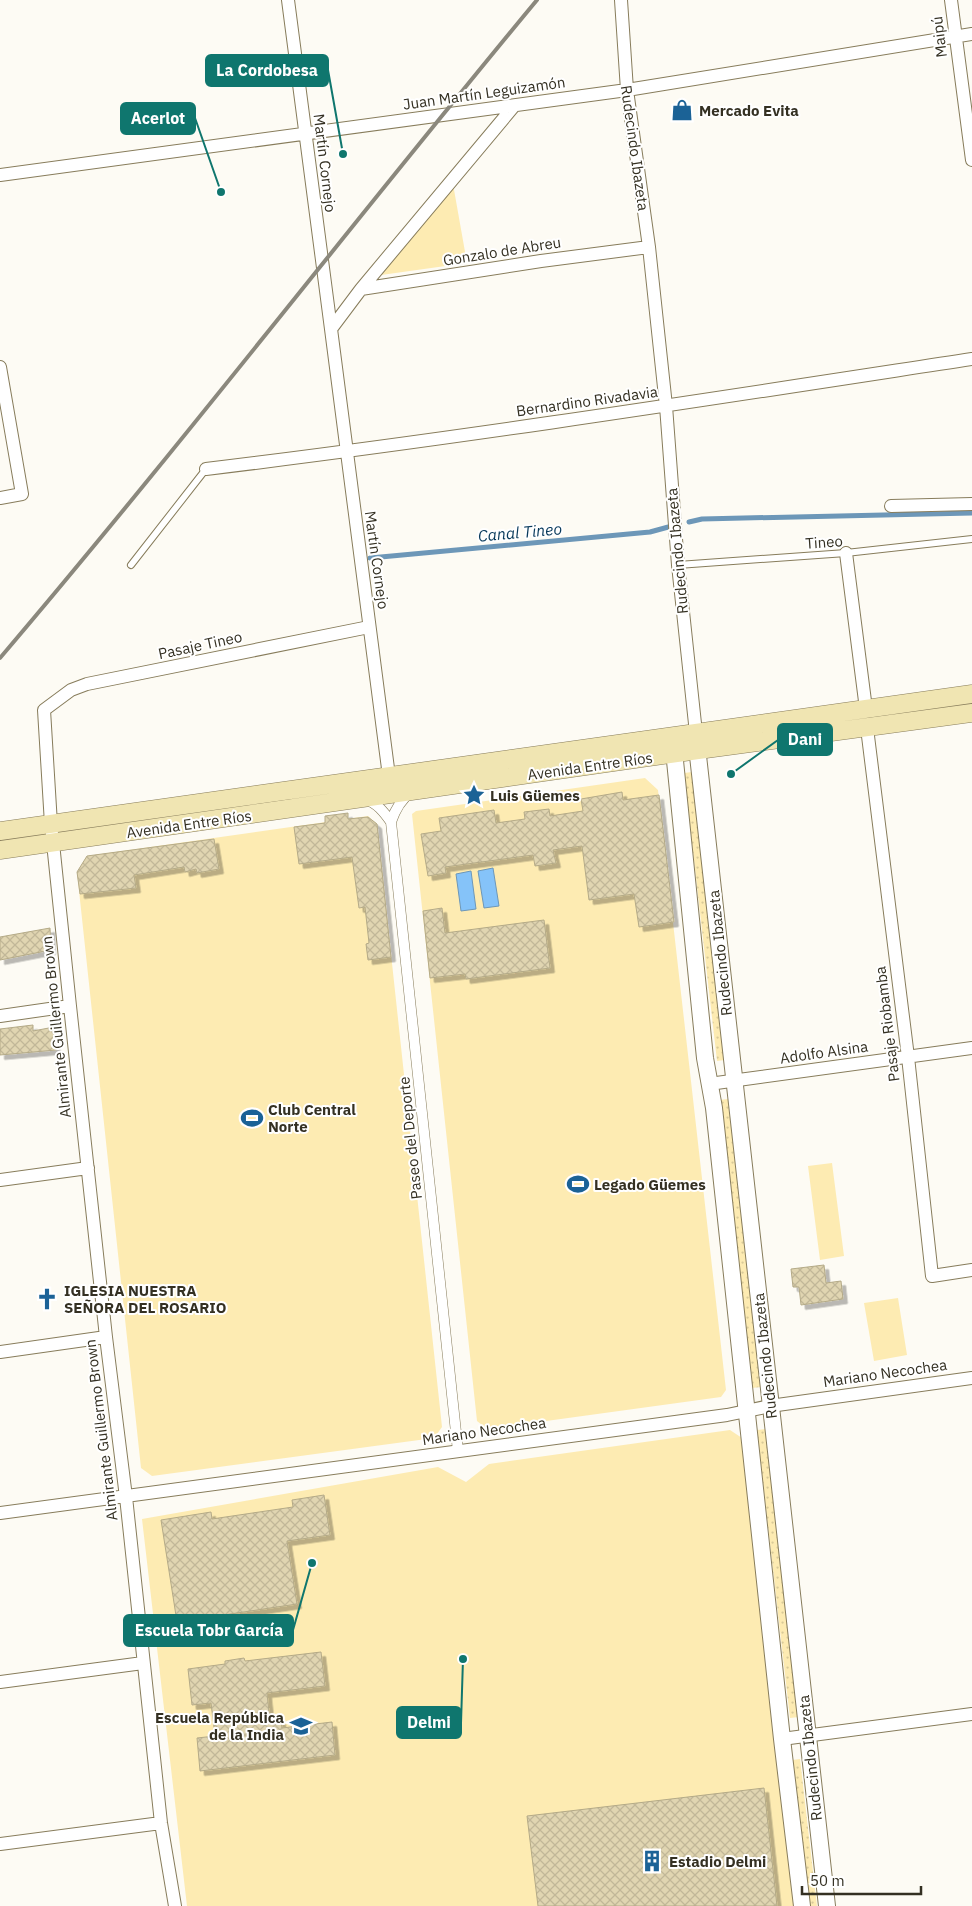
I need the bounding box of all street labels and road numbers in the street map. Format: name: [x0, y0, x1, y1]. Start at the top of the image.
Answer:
street label: Maipú: [927, 15, 951, 59]
street label: Juan Martín Leguizamón: [402, 72, 566, 114]
street label: Rudecindo Ibazeta: [617, 84, 653, 212]
street label: Martín Cornejo: [310, 113, 340, 213]
street label: Gonzalo de Abreu: [442, 232, 562, 270]
street label: Bernardino Rivadavia: [515, 382, 659, 420]
street label: Rudecindo Ibazeta: [662, 487, 692, 615]
street label: Martín Cornejo: [361, 510, 393, 610]
street label: Tineo: [805, 531, 843, 553]
street label: Pasaje Tineo: [156, 627, 244, 663]
street label: Avenida Entre Ríos: [526, 748, 654, 784]
street label: Avenida Entre Ríos: [125, 806, 253, 842]
street label: Rudecindo Ibazeta: [704, 889, 736, 1017]
street label: Almirante Guillermo Brown: [37, 935, 75, 1119]
street label: Pasaje Riobamba: [870, 965, 904, 1083]
street label: Adolfo Alsina: [779, 1036, 869, 1068]
street label: Paseo del Deporte: [394, 1076, 426, 1200]
street label: Rudecindo Ibazeta: [749, 1292, 781, 1420]
street label: Almirante Guillermo Brown: [80, 1338, 122, 1522]
street label: Mariano Necochea: [822, 1355, 948, 1391]
street label: Mariano Necochea: [421, 1413, 547, 1449]
street label: Rudecindo Ibazeta: [794, 1694, 826, 1822]

